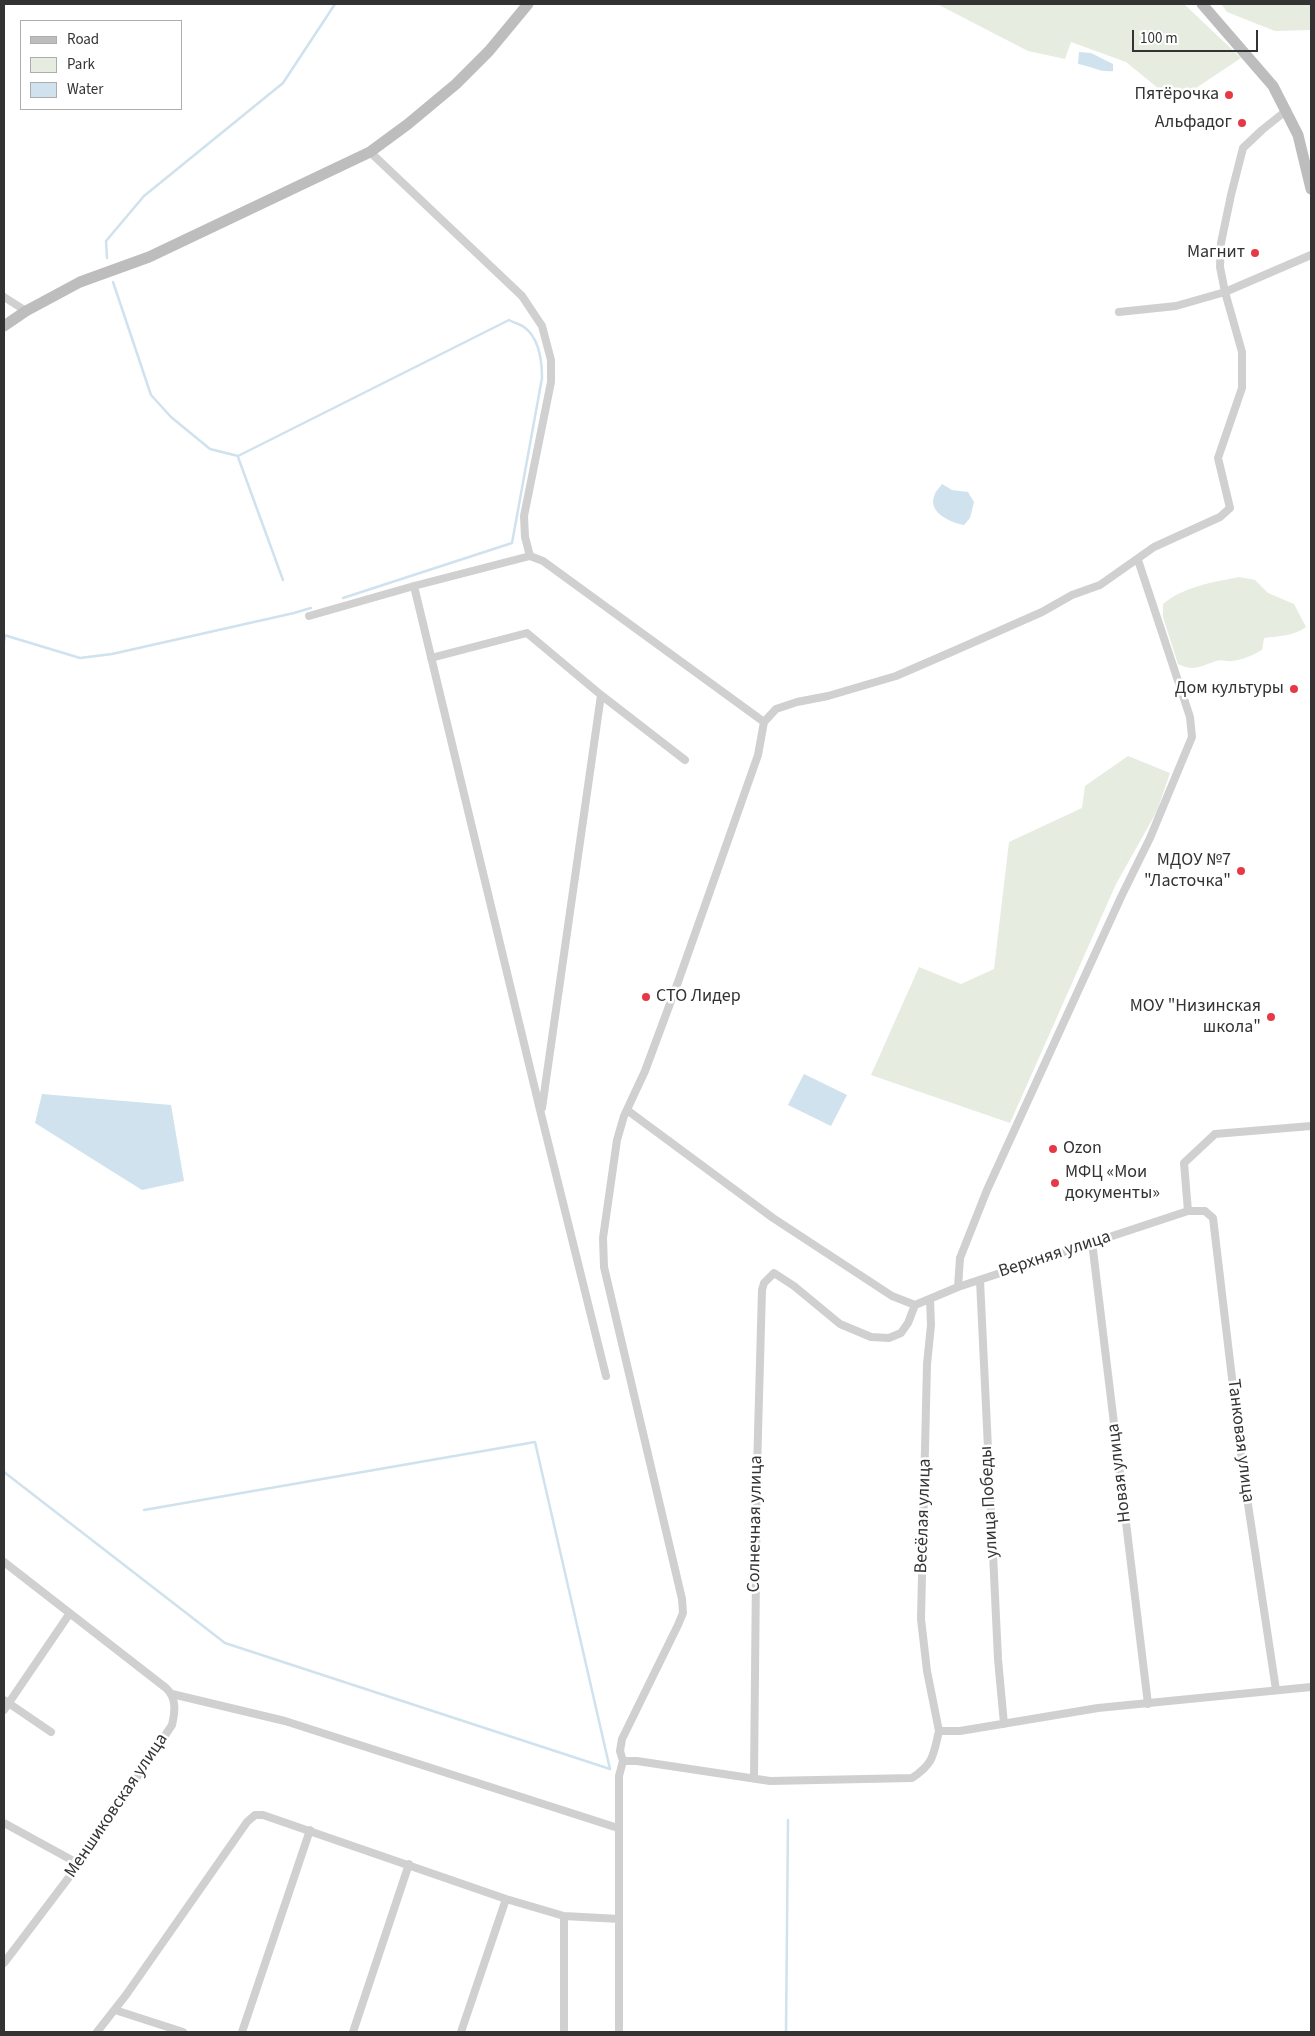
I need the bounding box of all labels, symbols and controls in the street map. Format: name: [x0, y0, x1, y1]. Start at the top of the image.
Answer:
legend: [20, 20, 182, 110]
scale bar: [1135, 20, 1261, 52]
text: 100 m: [1140, 28, 1178, 49]
text: Road: [67, 29, 99, 50]
text: Park: [67, 54, 95, 75]
text: Water: [67, 79, 103, 100]
place label: Пятёрочка: [1134, 84, 1219, 106]
marker: Пятёрочка: [1223, 89, 1235, 101]
place label: Альфадог: [1155, 112, 1232, 134]
marker: Альфадог: [1236, 117, 1248, 129]
place label: Магнит: [1187, 242, 1245, 264]
marker: Магнит: [1249, 247, 1261, 259]
place label: Дом культуры: [1175, 678, 1284, 700]
marker: Дом культуры: [1288, 683, 1300, 695]
place label: МДОУ №7 "Ласточка": [1144, 850, 1231, 892]
marker: МДОУ №7 "Ласточка": [1235, 865, 1247, 877]
place label: СТО Лидер: [656, 986, 741, 1008]
marker: СТО Лидер: [640, 991, 652, 1003]
place label: МОУ "Низинская школа": [1130, 996, 1261, 1038]
marker: МОУ "Низинская школа": [1265, 1011, 1277, 1023]
place label: Ozon: [1063, 1138, 1102, 1160]
marker: Ozon: [1047, 1143, 1059, 1155]
place label: МФЦ «Мои документы»: [1065, 1162, 1160, 1204]
marker: МФЦ «Мои документы»: [1049, 1177, 1061, 1189]
street label: Верхняя улица: [996, 1227, 1114, 1283]
street label: Танковая улица: [1222, 1378, 1258, 1504]
street label: Новая улица: [1103, 1422, 1137, 1524]
street label: улица Победы: [976, 1445, 1004, 1559]
street label: Солнечная улица: [744, 1455, 768, 1593]
street label: Весёлая улица: [911, 1458, 937, 1574]
street label: Меншиковская улица: [61, 1730, 173, 1882]

